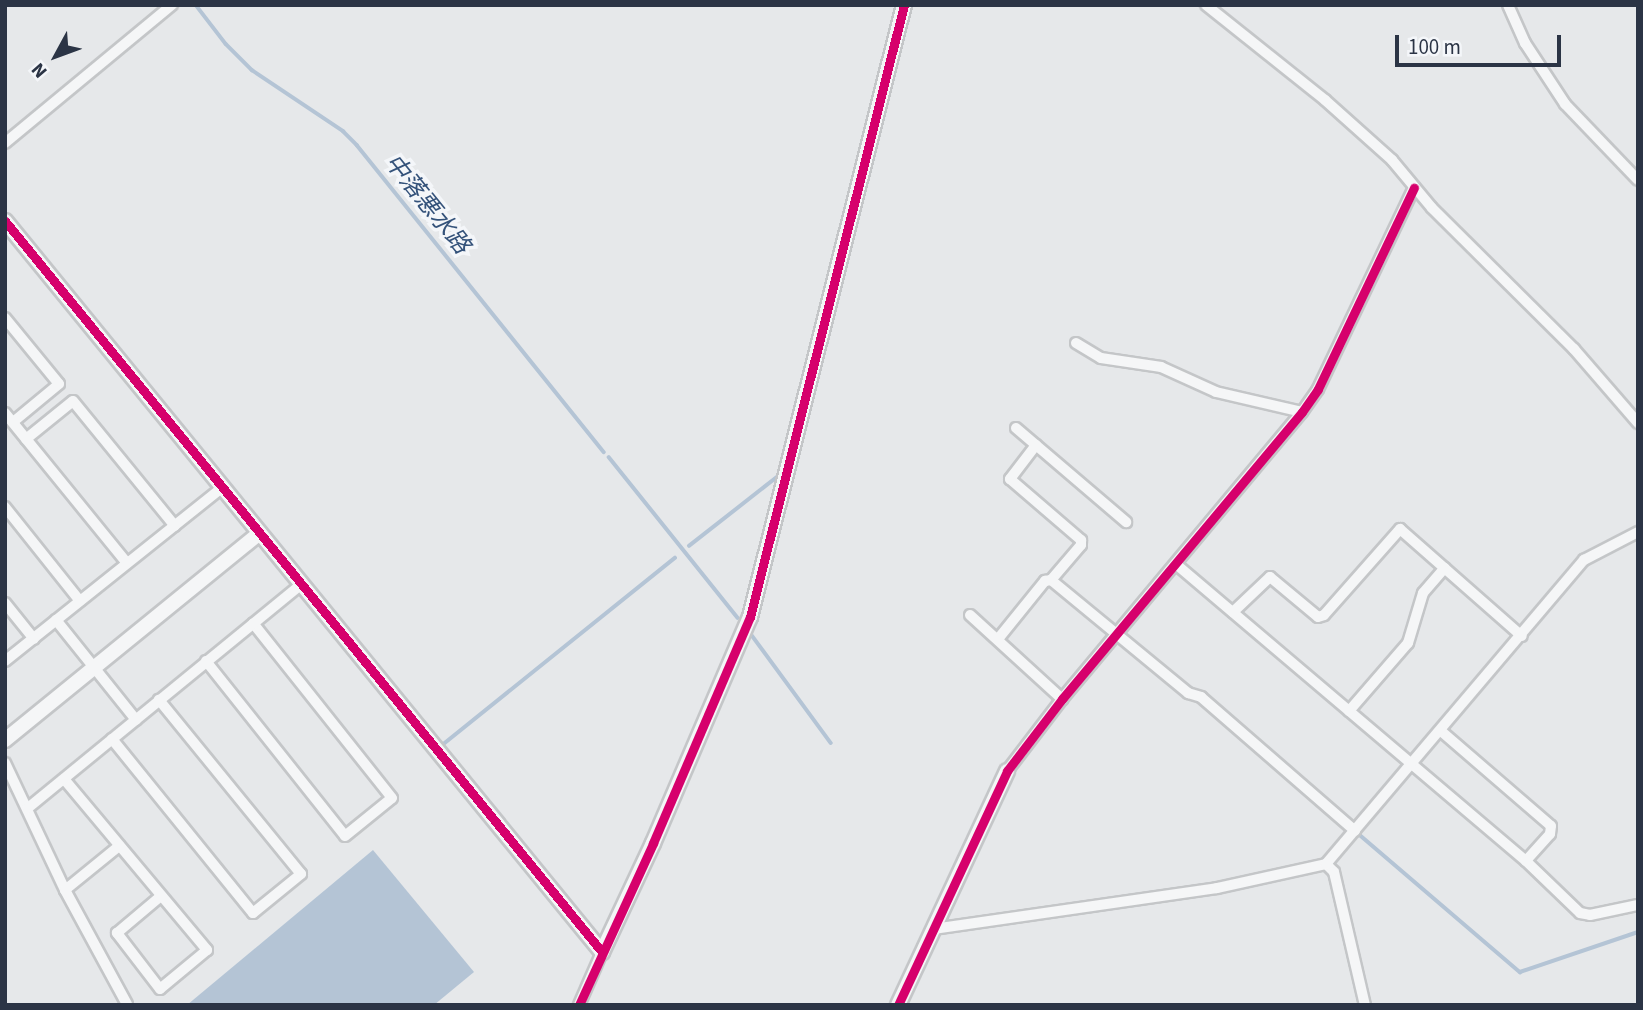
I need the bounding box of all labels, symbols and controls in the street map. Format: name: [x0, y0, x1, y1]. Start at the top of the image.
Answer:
north arrow: [21, 21, 91, 91]
scale bar: [1398, 21, 1564, 65]
text: 100 m: [1408, 32, 1461, 62]
text: N: [25, 56, 54, 84]
water label: 中落悪水路: [378, 148, 476, 260]

